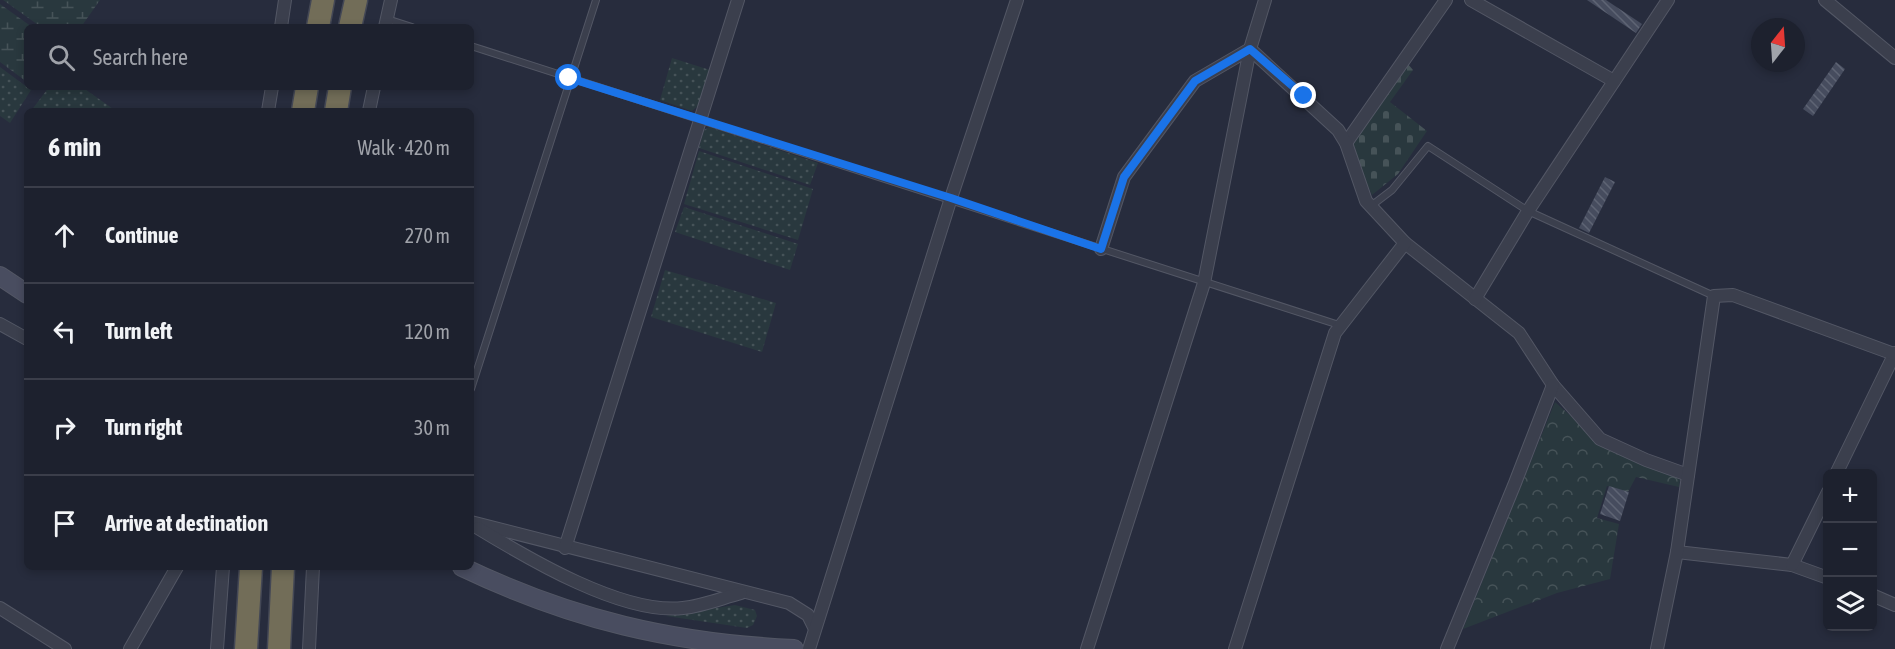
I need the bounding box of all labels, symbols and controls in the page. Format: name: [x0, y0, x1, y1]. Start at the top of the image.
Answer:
north arrow: [1751, 18, 1805, 72]
search box: [24, 24, 474, 90]
icon: search: [45, 41, 78, 74]
text: Search here: [93, 44, 188, 70]
route start: [555, 64, 581, 90]
route end: [1290, 82, 1316, 108]
text: 6 min: [48, 132, 101, 162]
text: Walk · 420 m: [358, 136, 450, 159]
icon: ahead: [48, 219, 81, 252]
text: Continue: [105, 222, 179, 248]
text: 270 m: [405, 224, 450, 247]
icon: left: [48, 315, 81, 348]
text: Turn left: [105, 318, 172, 344]
text: 120 m: [405, 320, 450, 343]
icon: right: [48, 411, 81, 444]
text: Turn right: [105, 414, 182, 440]
text: 30 m: [414, 416, 450, 439]
map controls: [1823, 469, 1877, 631]
button: +: [1823, 469, 1877, 523]
icon: arrive: [48, 507, 81, 540]
text: Arrive at destination: [105, 510, 268, 536]
button: −: [1823, 523, 1877, 577]
button: layers: [1823, 577, 1877, 631]

